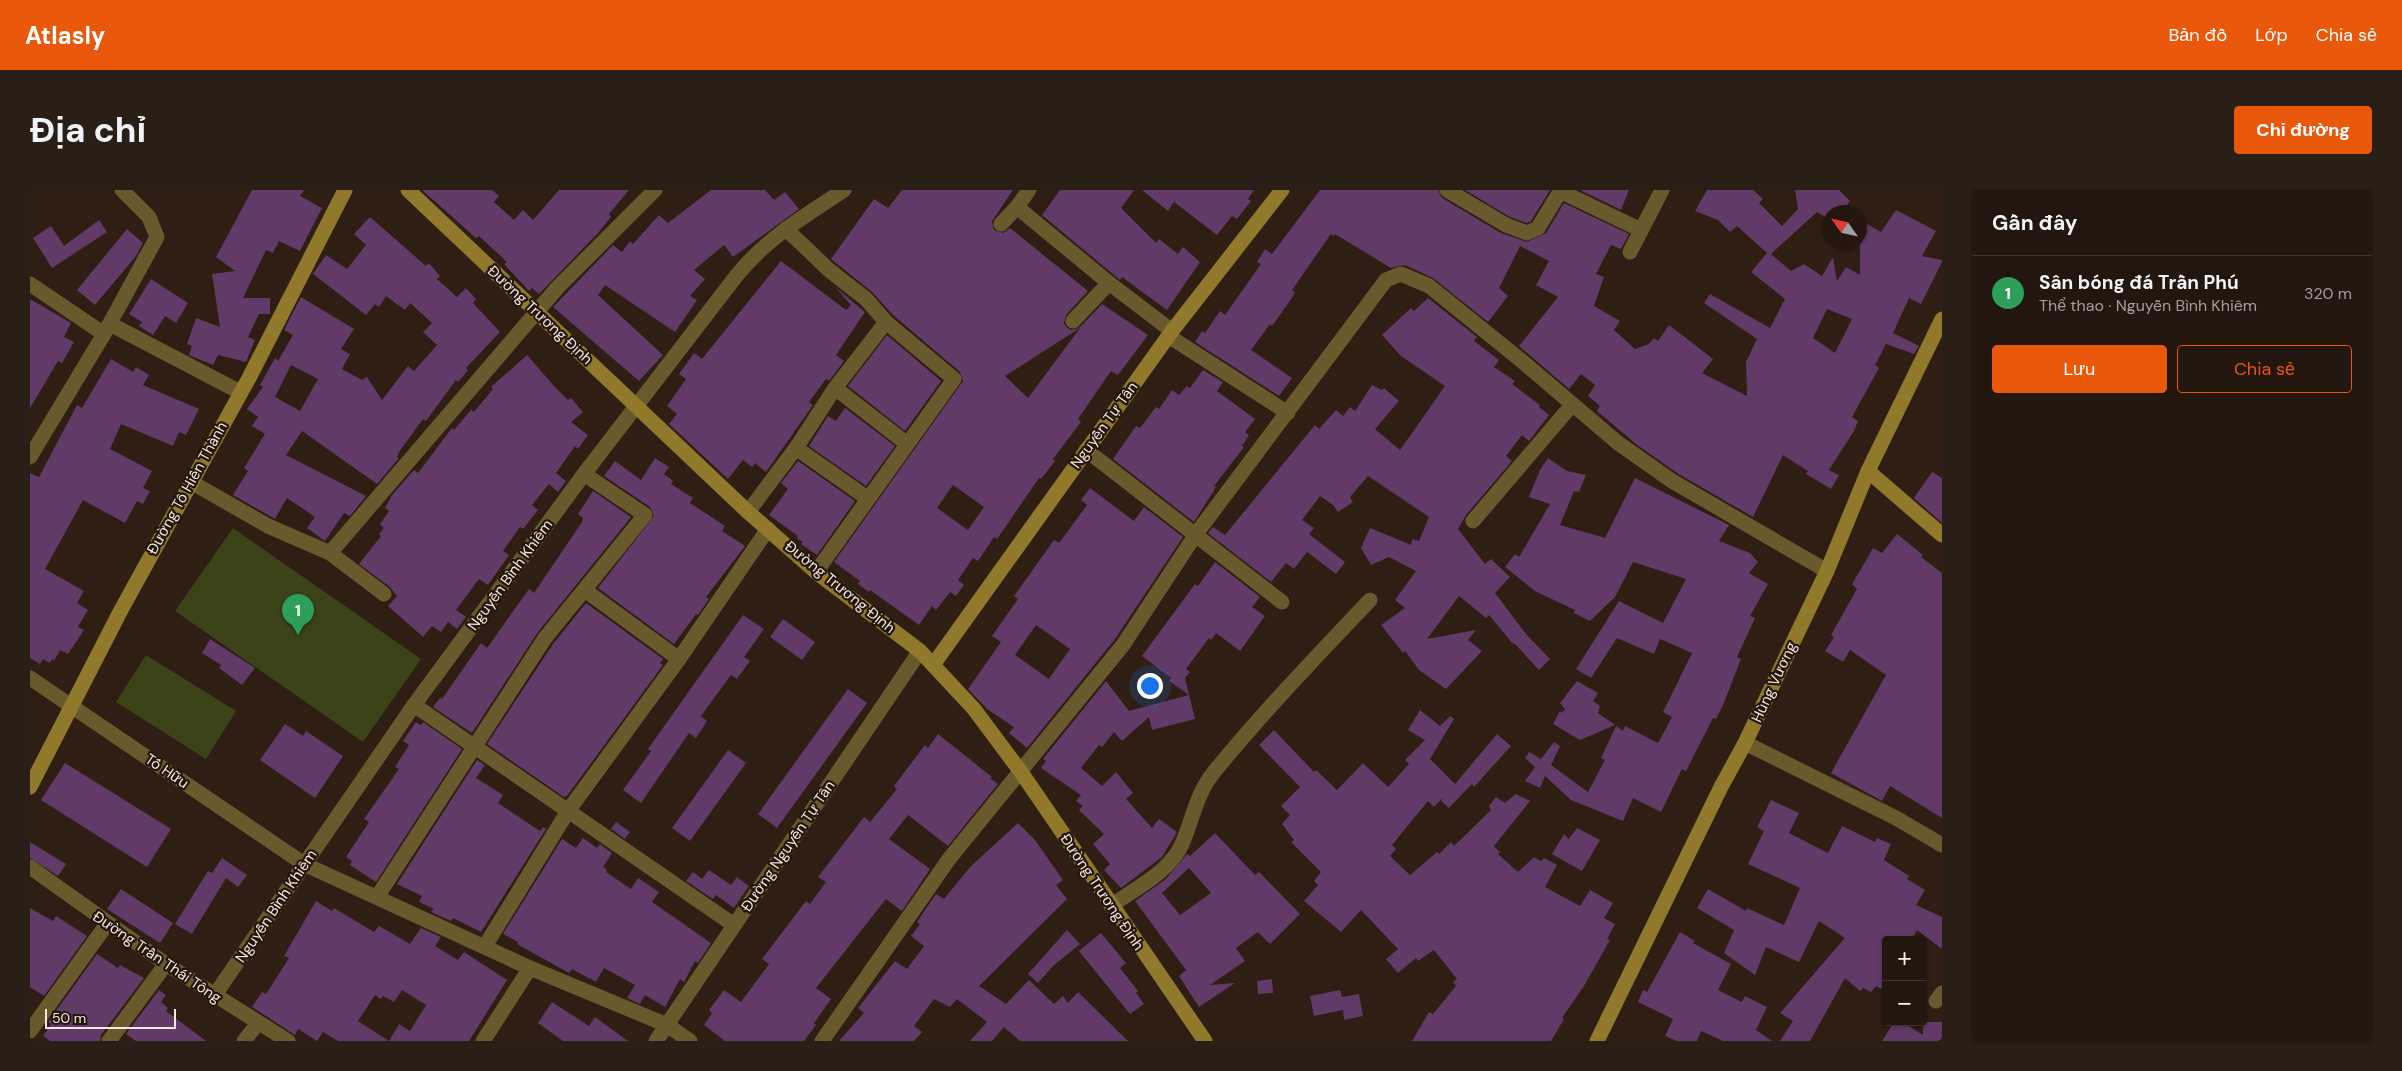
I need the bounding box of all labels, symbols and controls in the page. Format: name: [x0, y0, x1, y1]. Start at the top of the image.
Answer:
text: Atlasly: [25, 20, 105, 51]
text: Bản đồ: [2168, 23, 2227, 47]
text: Lớp: [2255, 23, 2288, 47]
text: Chia sẻ: [2316, 23, 2377, 47]
button: Chỉ đường: [2234, 106, 2372, 154]
text: Địa chỉ: [30, 107, 146, 153]
north arrow: [1822, 205, 1867, 250]
text: Gần đây: [1992, 209, 2078, 237]
street label: Đường Trương Định: [483, 261, 597, 369]
text: Sân bóng đá Trần Phú: [2039, 270, 2239, 295]
text: 1: [2005, 283, 2011, 304]
text: 320 m: [2304, 283, 2352, 304]
text: Thể thao · Nguyễn Bình Khiêm: [2039, 295, 2257, 316]
button: Lưu: [1992, 345, 2167, 393]
button: Chia sẻ: [2177, 345, 2352, 393]
street label: Nguyễn Tự Tân: [1066, 378, 1142, 472]
street label: Đường Tô Hiến Thành: [142, 418, 232, 558]
street label: Nguyễn Bình Khiêm: [463, 515, 557, 635]
street label: Đường Trương Định: [781, 536, 899, 638]
pin: 1: [282, 594, 314, 635]
street label: Hùng Vương: [1747, 638, 1801, 726]
your location: [1137, 673, 1163, 699]
street label: Tố Hữu: [141, 749, 193, 793]
street label: Đường Nguyễn Tự Tân: [737, 777, 839, 915]
street label: Đường Trương Định: [1056, 830, 1148, 954]
street label: Nguyễn Bình Khiêm: [231, 845, 321, 967]
street label: Đường Trần Thái Tông: [89, 906, 225, 1008]
map controls: [1882, 936, 1927, 1026]
button: +: [1882, 936, 1927, 981]
button: −: [1882, 981, 1927, 1026]
scale bar: [45, 1006, 176, 1029]
text: 50 m: [52, 1009, 86, 1027]

